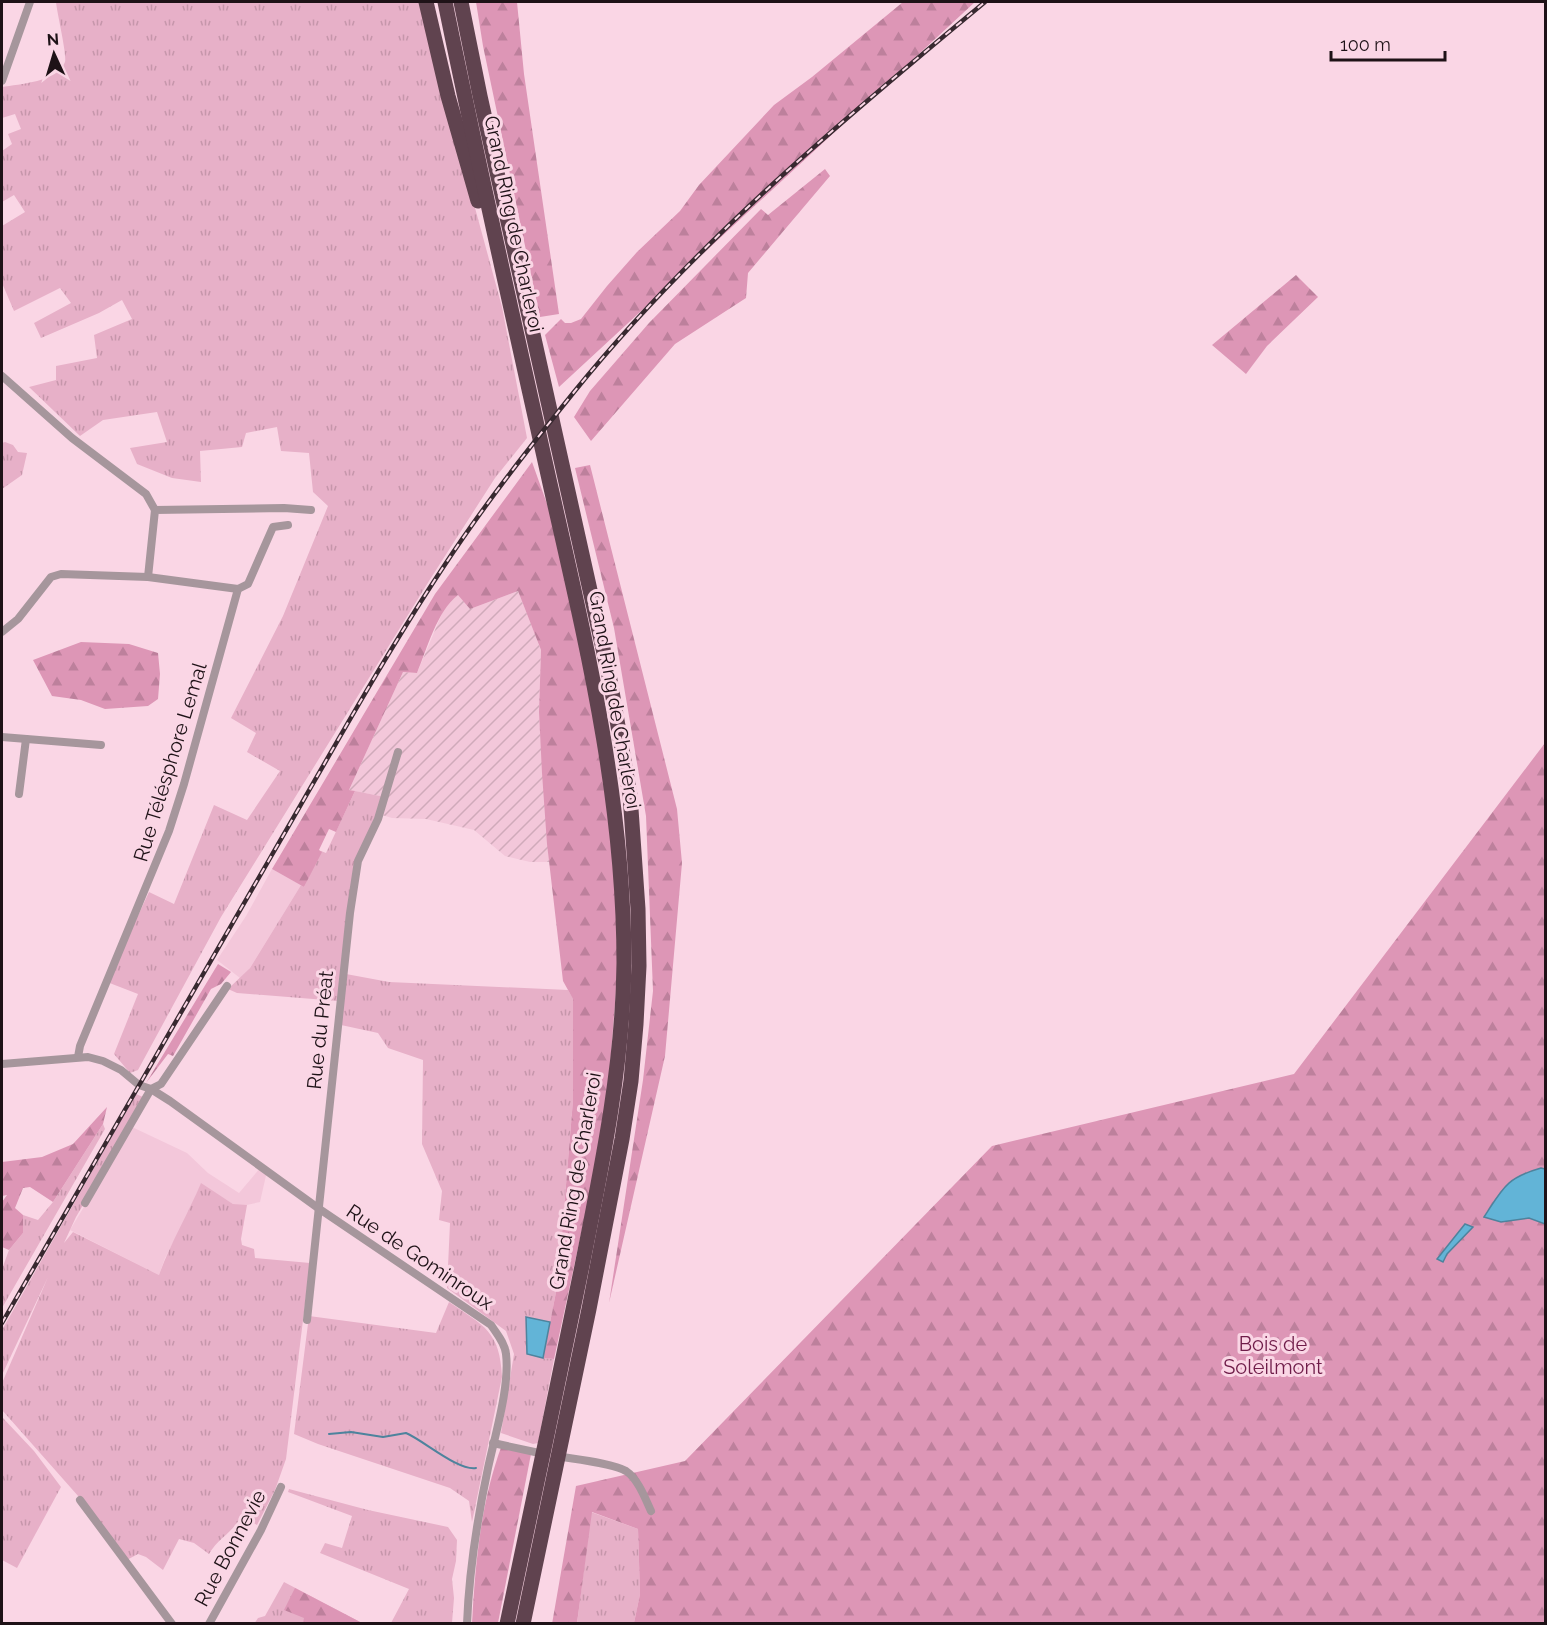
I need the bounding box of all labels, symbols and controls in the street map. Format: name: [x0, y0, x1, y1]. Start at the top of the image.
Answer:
north arrow: [24, 24, 84, 84]
scale bar: [1331, 24, 1445, 62]
text: N: [46, 30, 60, 49]
text: 100 m: [1340, 34, 1391, 55]
street label: Grand Ring de Charleroi: [479, 114, 549, 334]
street label: Grand Ring de Charleroi: [584, 589, 646, 811]
street label: Rue Télésphore Lemal: [128, 659, 212, 864]
street label: Rue du Préat: [302, 969, 338, 1091]
street label: Grand Ring de Charleroi: [544, 1070, 606, 1292]
street label: Rue de Gominroux: [342, 1199, 498, 1315]
park label: Bois de Soleilmont: [1223, 1332, 1323, 1379]
street label: Rue Bonnevie: [189, 1485, 271, 1610]

